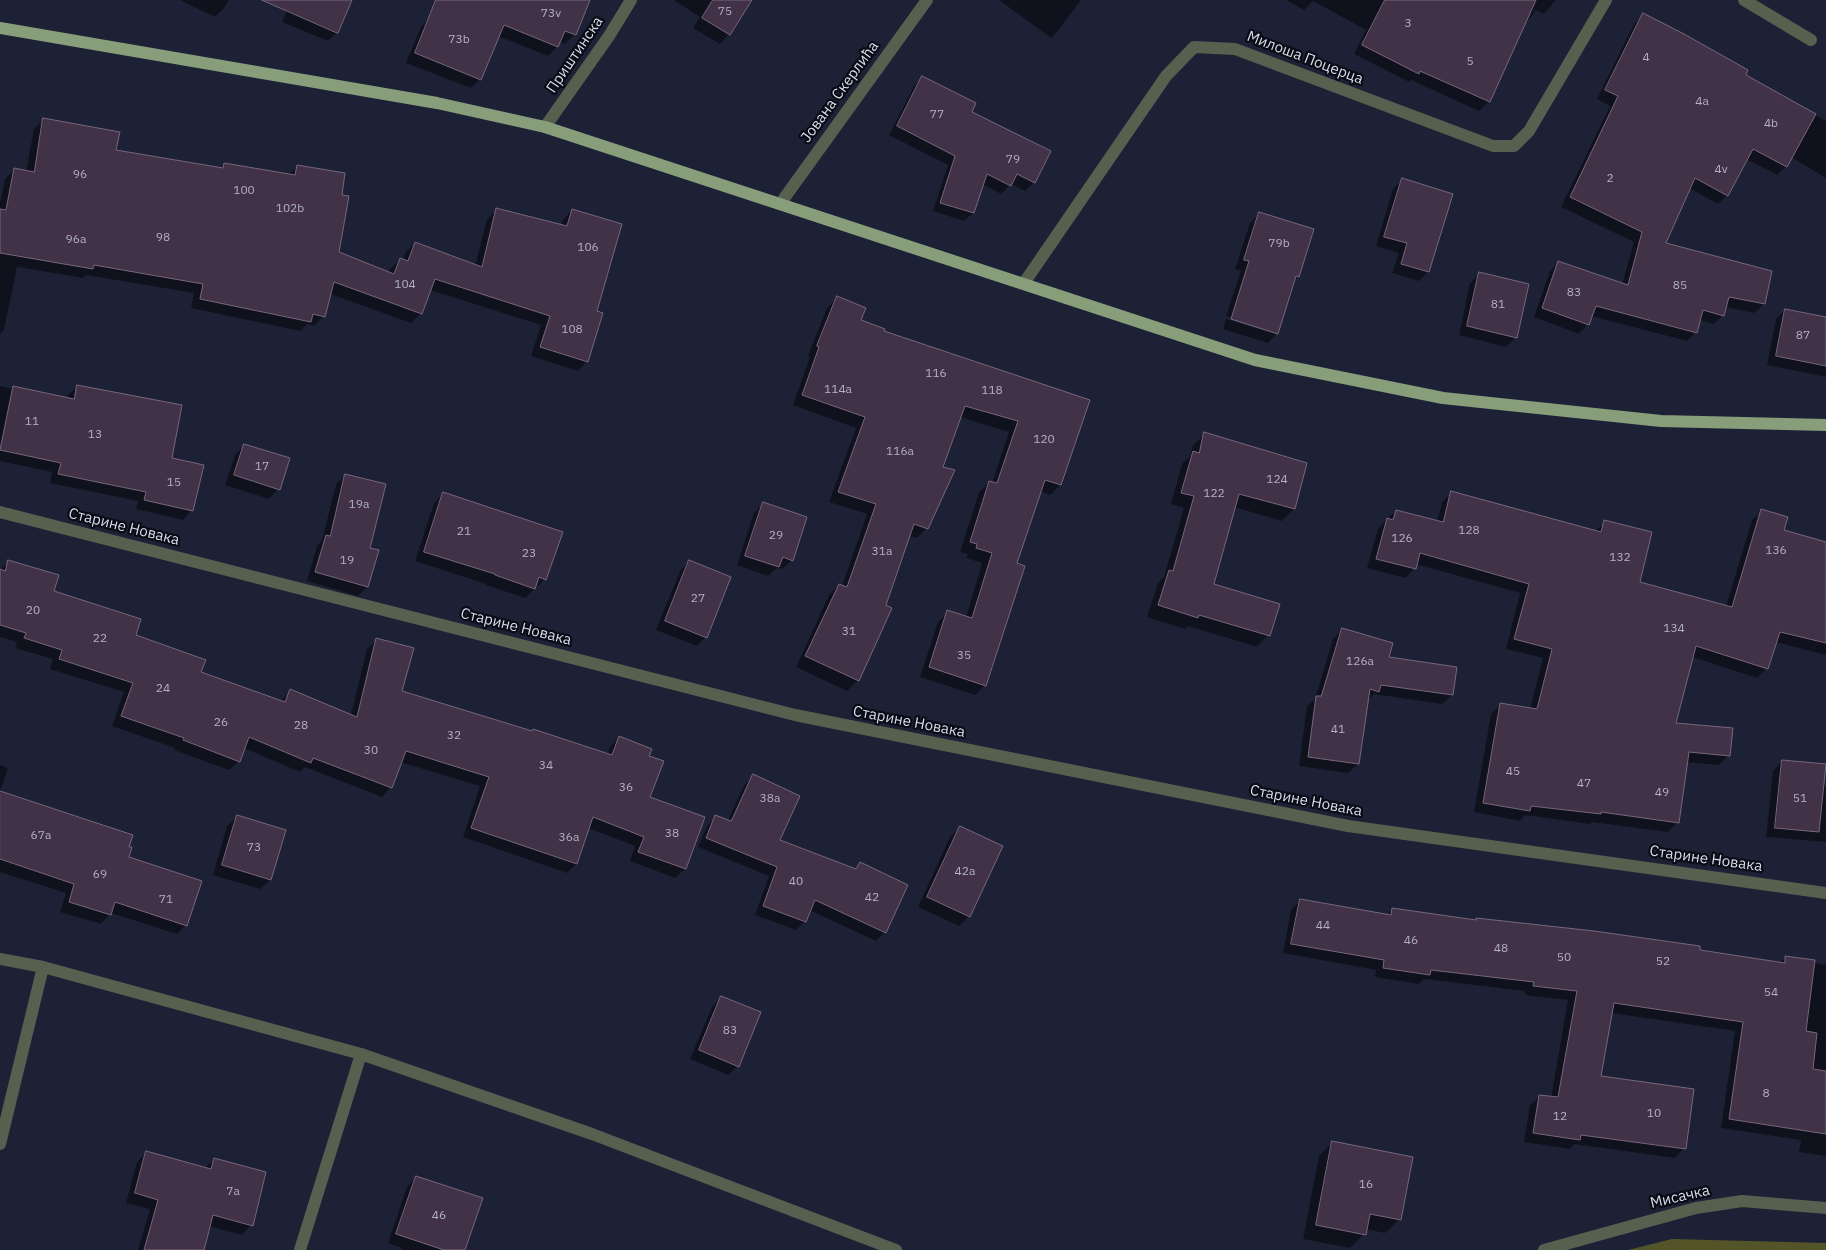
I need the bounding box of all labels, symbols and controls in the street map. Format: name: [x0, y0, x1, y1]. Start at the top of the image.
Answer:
house number: 75: [718, 5, 732, 19]
house number: 73v: [541, 7, 561, 21]
street label: Приштинска: [543, 13, 607, 97]
house number: 3: [1404, 17, 1412, 31]
street label: Милоша Поцерца: [1244, 28, 1366, 88]
house number: 73b: [448, 33, 470, 47]
street label: Јована Скерлића: [797, 38, 883, 146]
house number: 4: [1642, 51, 1650, 65]
house number: 5: [1466, 55, 1474, 69]
house number: 4a: [1695, 95, 1709, 109]
house number: 77: [930, 108, 944, 122]
house number: 4b: [1764, 117, 1778, 131]
house number: 79: [1006, 153, 1020, 167]
house number: 4v: [1714, 163, 1728, 177]
house number: 96: [73, 168, 87, 182]
house number: 2: [1606, 172, 1614, 186]
house number: 100: [233, 184, 255, 198]
house number: 102b: [276, 202, 304, 216]
house number: 98: [156, 231, 170, 245]
house number: 96a: [66, 233, 86, 247]
house number: 79b: [1268, 237, 1290, 251]
house number: 106: [577, 241, 599, 255]
house number: 104: [394, 278, 416, 292]
house number: 85: [1673, 279, 1687, 293]
house number: 83: [1567, 286, 1581, 300]
house number: 81: [1491, 298, 1505, 312]
house number: 108: [561, 323, 583, 337]
house number: 87: [1796, 329, 1810, 343]
house number: 116: [925, 367, 947, 381]
house number: 114a: [824, 383, 852, 397]
house number: 118: [981, 384, 1003, 398]
house number: 11: [25, 415, 39, 429]
house number: 13: [88, 428, 102, 442]
house number: 120: [1033, 433, 1055, 447]
house number: 116a: [886, 445, 914, 459]
house number: 17: [255, 460, 269, 474]
house number: 124: [1266, 473, 1288, 487]
house number: 15: [167, 476, 181, 490]
house number: 122: [1203, 487, 1225, 501]
house number: 19a: [349, 498, 369, 512]
street label: Старине Новака: [67, 505, 181, 549]
house number: 128: [1458, 524, 1480, 538]
house number: 21: [457, 525, 471, 539]
house number: 29: [769, 529, 783, 543]
house number: 126: [1391, 532, 1413, 546]
house number: 136: [1765, 544, 1787, 558]
house number: 31a: [872, 545, 892, 559]
house number: 23: [522, 547, 536, 561]
house number: 132: [1609, 551, 1631, 565]
house number: 19: [340, 554, 354, 568]
house number: 27: [691, 592, 705, 606]
house number: 20: [26, 604, 40, 618]
street label: Старине Новака: [459, 605, 573, 649]
house number: 134: [1663, 622, 1685, 636]
house number: 31: [842, 625, 856, 639]
house number: 22: [93, 632, 107, 646]
house number: 35: [957, 649, 971, 663]
house number: 126a: [1346, 655, 1374, 669]
house number: 24: [156, 682, 170, 696]
street label: Старине Новака: [851, 702, 967, 742]
house number: 26: [214, 716, 228, 730]
house number: 28: [294, 719, 308, 733]
house number: 41: [1331, 723, 1345, 737]
house number: 32: [447, 729, 461, 743]
house number: 30: [364, 744, 378, 758]
house number: 34: [539, 759, 553, 773]
house number: 45: [1506, 765, 1520, 779]
house number: 47: [1577, 777, 1591, 791]
house number: 36: [619, 781, 633, 795]
street label: Старине Новака: [1248, 781, 1364, 821]
house number: 49: [1655, 786, 1669, 800]
house number: 38a: [760, 792, 780, 806]
house number: 51: [1793, 792, 1807, 806]
house number: 38: [665, 827, 679, 841]
house number: 67a: [31, 829, 51, 843]
house number: 36a: [559, 831, 579, 845]
house number: 73: [247, 841, 261, 855]
street label: Старине Новака: [1648, 842, 1764, 876]
house number: 42a: [955, 865, 975, 879]
house number: 69: [93, 868, 107, 882]
house number: 40: [789, 875, 803, 889]
house number: 42: [865, 891, 879, 905]
house number: 71: [159, 893, 173, 907]
house number: 44: [1316, 919, 1330, 933]
house number: 46: [1404, 934, 1418, 948]
house number: 48: [1494, 942, 1508, 956]
house number: 50: [1557, 951, 1571, 965]
house number: 52: [1656, 955, 1670, 969]
house number: 54: [1764, 986, 1778, 1000]
house number: 83: [723, 1024, 737, 1038]
house number: 8: [1762, 1087, 1770, 1101]
house number: 10: [1647, 1107, 1661, 1121]
house number: 12: [1553, 1110, 1567, 1124]
house number: 16: [1359, 1178, 1373, 1192]
street label: Мисачка: [1648, 1181, 1712, 1213]
house number: 7a: [226, 1185, 240, 1199]
house number: 46: [432, 1209, 446, 1223]

